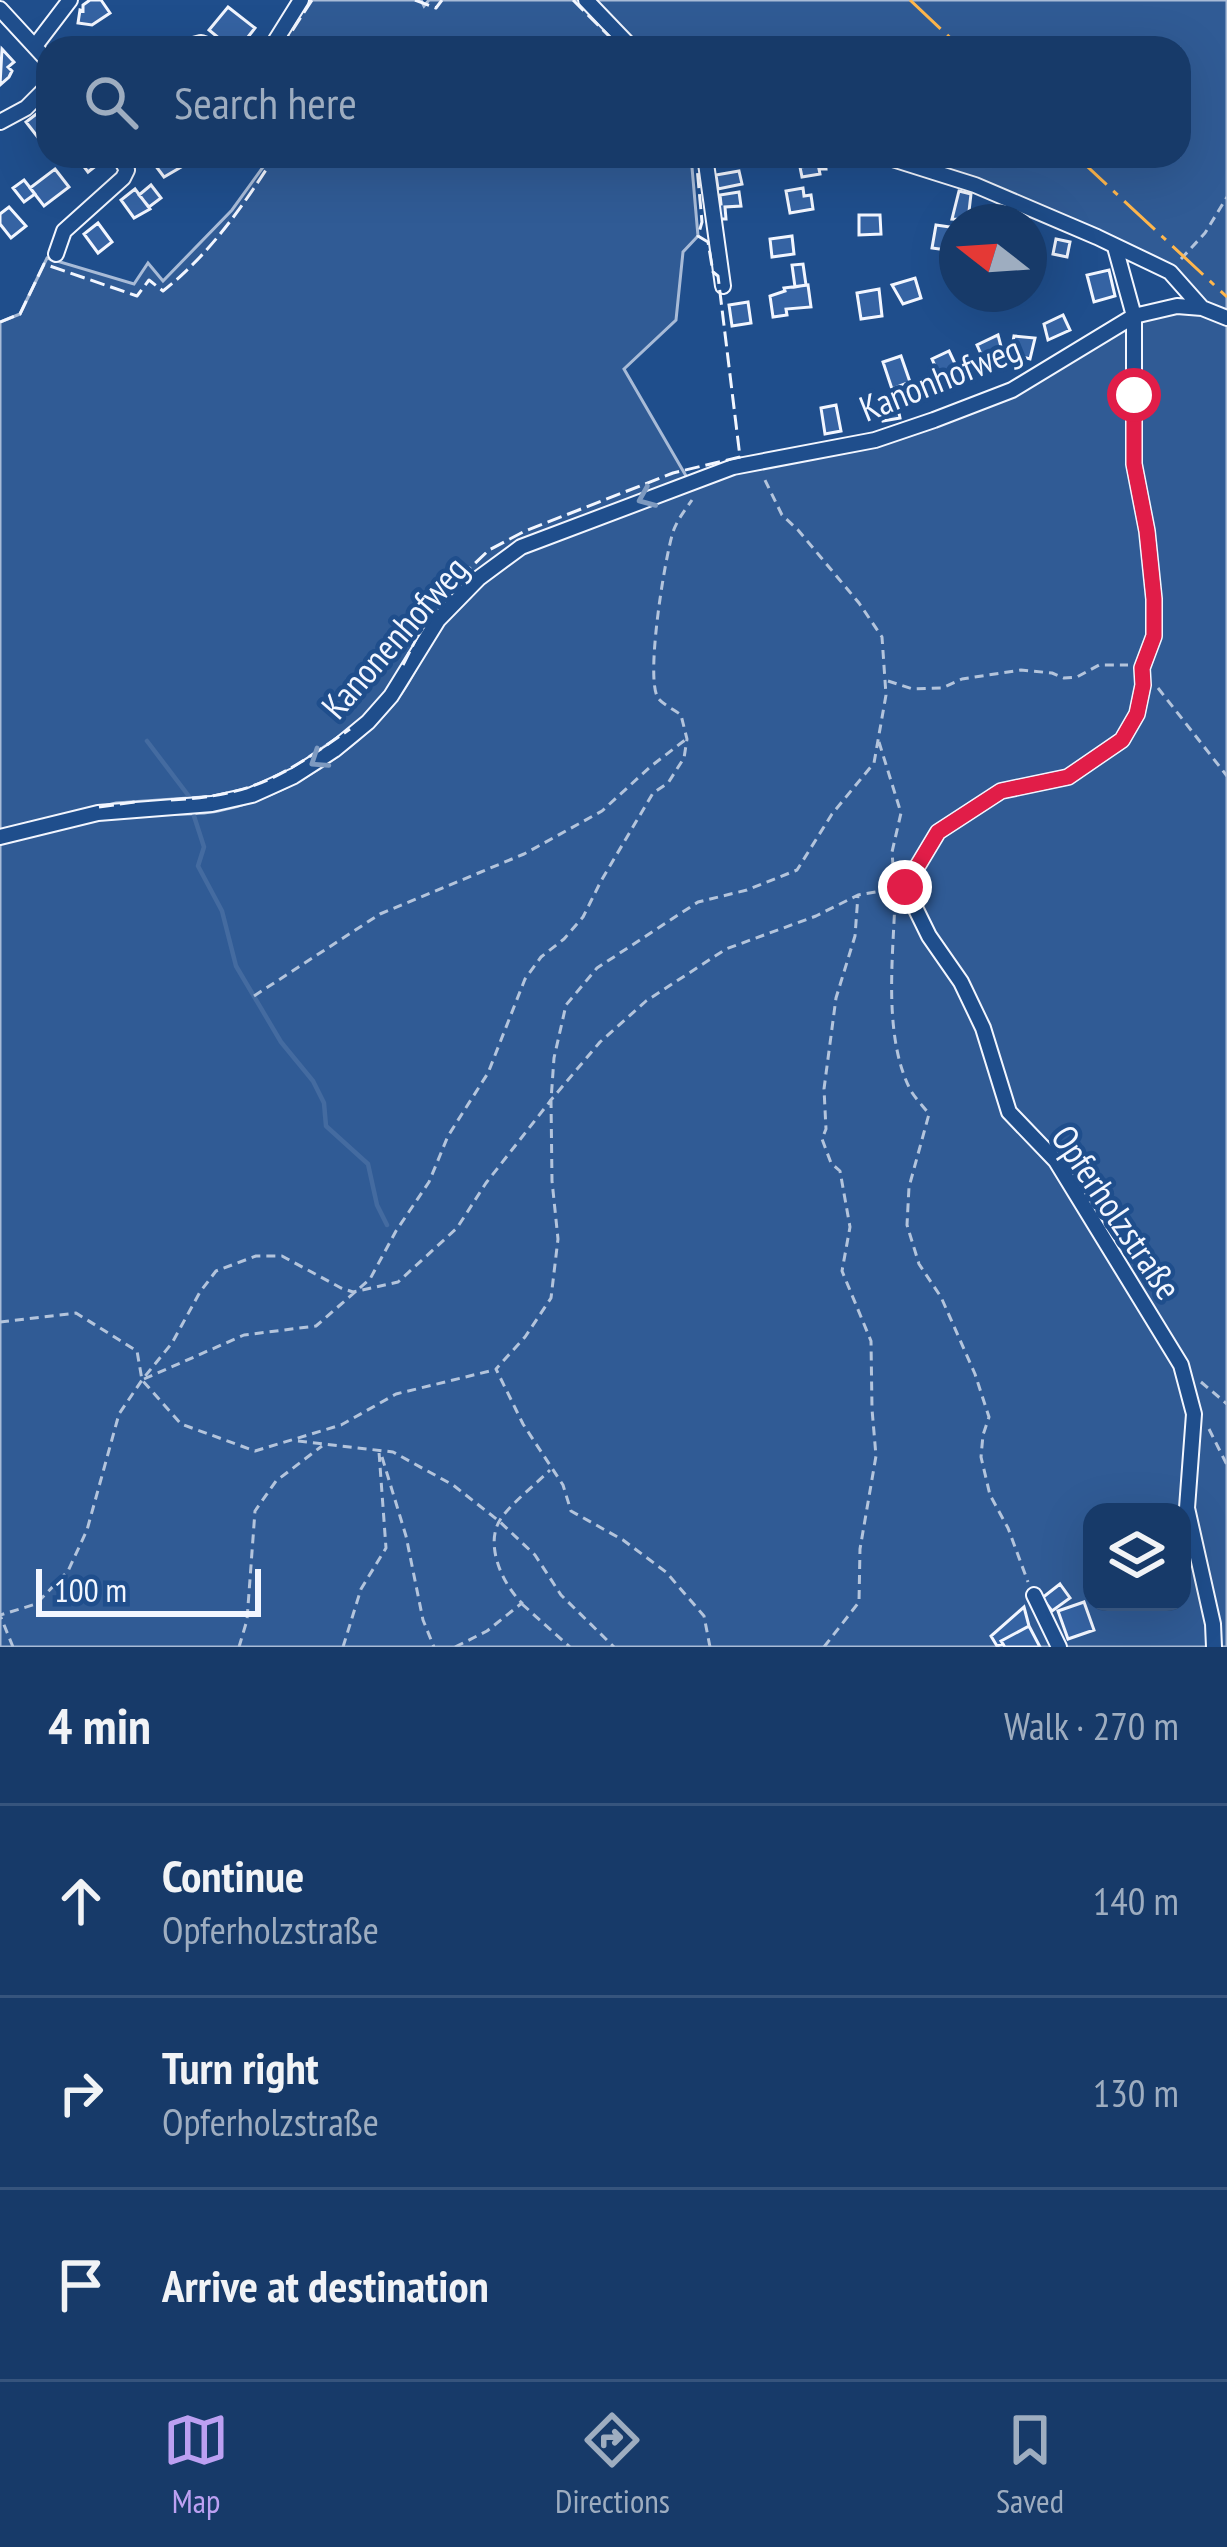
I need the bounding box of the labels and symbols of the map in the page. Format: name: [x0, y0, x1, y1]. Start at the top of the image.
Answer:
north arrow: [939, 204, 1047, 312]
street label: Kanonhofweg: [852, 324, 1028, 432]
route start: [1107, 368, 1161, 422]
one-way arrow: [636, 484, 657, 508]
street label: Kanonenhofweg: [310, 546, 478, 728]
one-way arrow: [309, 746, 331, 768]
route end: [878, 860, 932, 914]
street label: Opferholzstraße: [1042, 1116, 1192, 1308]
scale bar: [36, 1563, 261, 1616]

